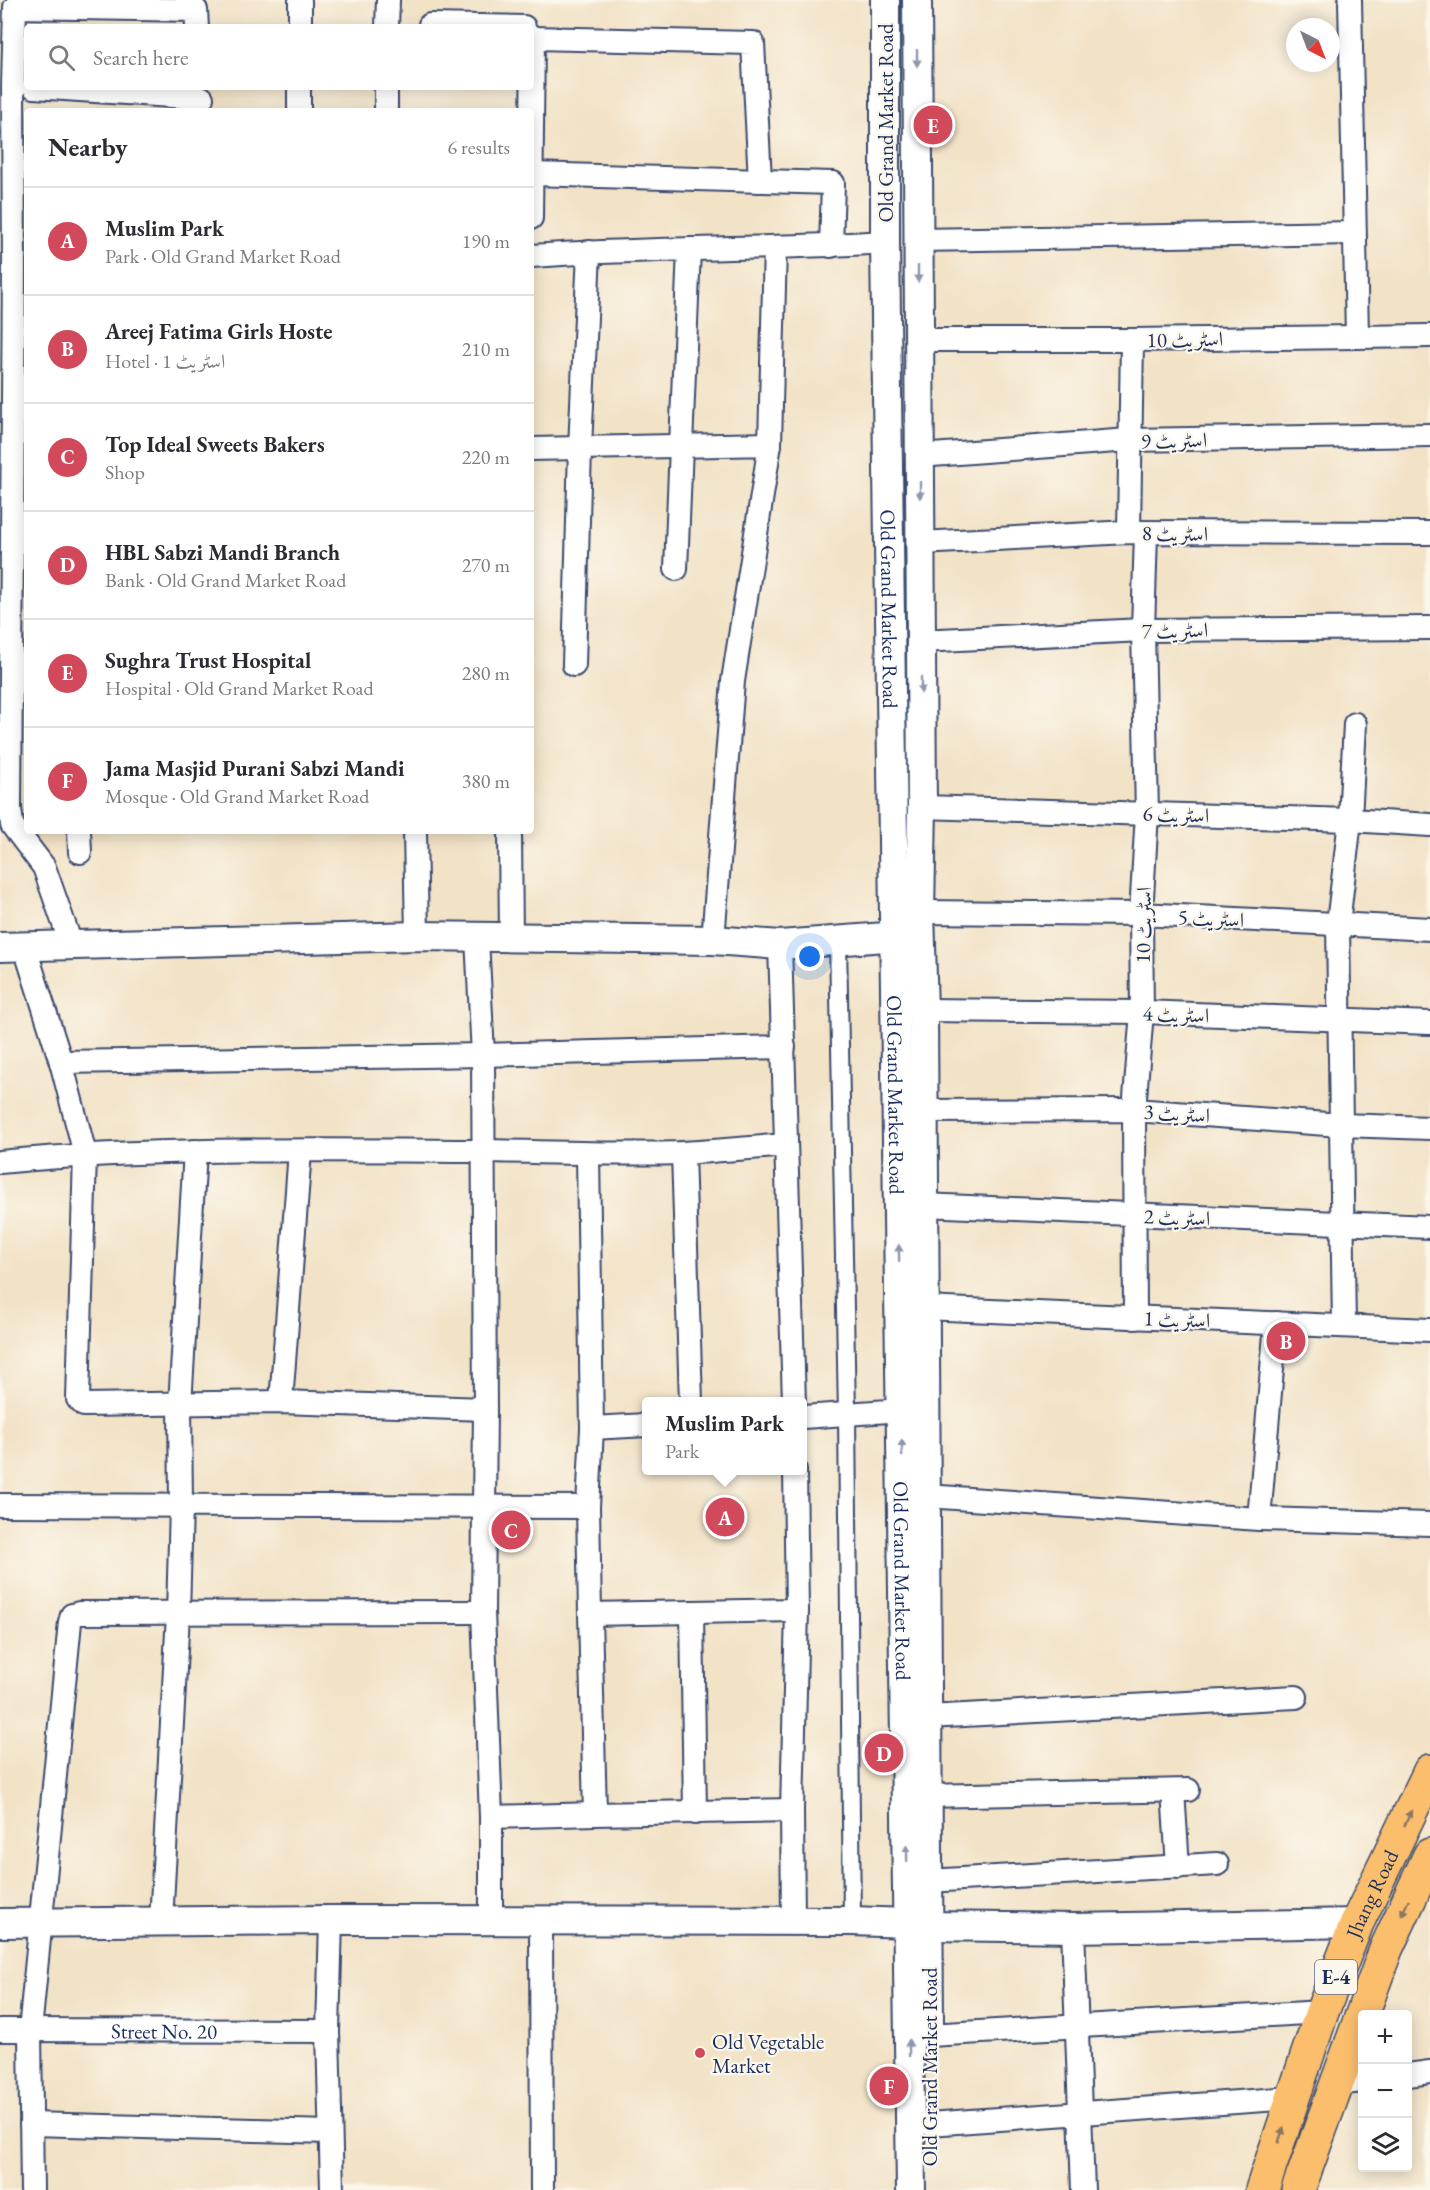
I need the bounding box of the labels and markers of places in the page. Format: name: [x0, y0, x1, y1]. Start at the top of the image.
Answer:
pin: E: [914, 102, 952, 148]
pin: B: [1266, 1318, 1306, 1364]
pin: A: [706, 1494, 744, 1540]
pin: C: [492, 1508, 530, 1552]
pin: D: [864, 1730, 904, 1776]
place label: Old Vegetable Market: [712, 2028, 824, 2079]
marker: Old Vegetable Market: [693, 2046, 707, 2060]
pin: F: [870, 2064, 908, 2108]

